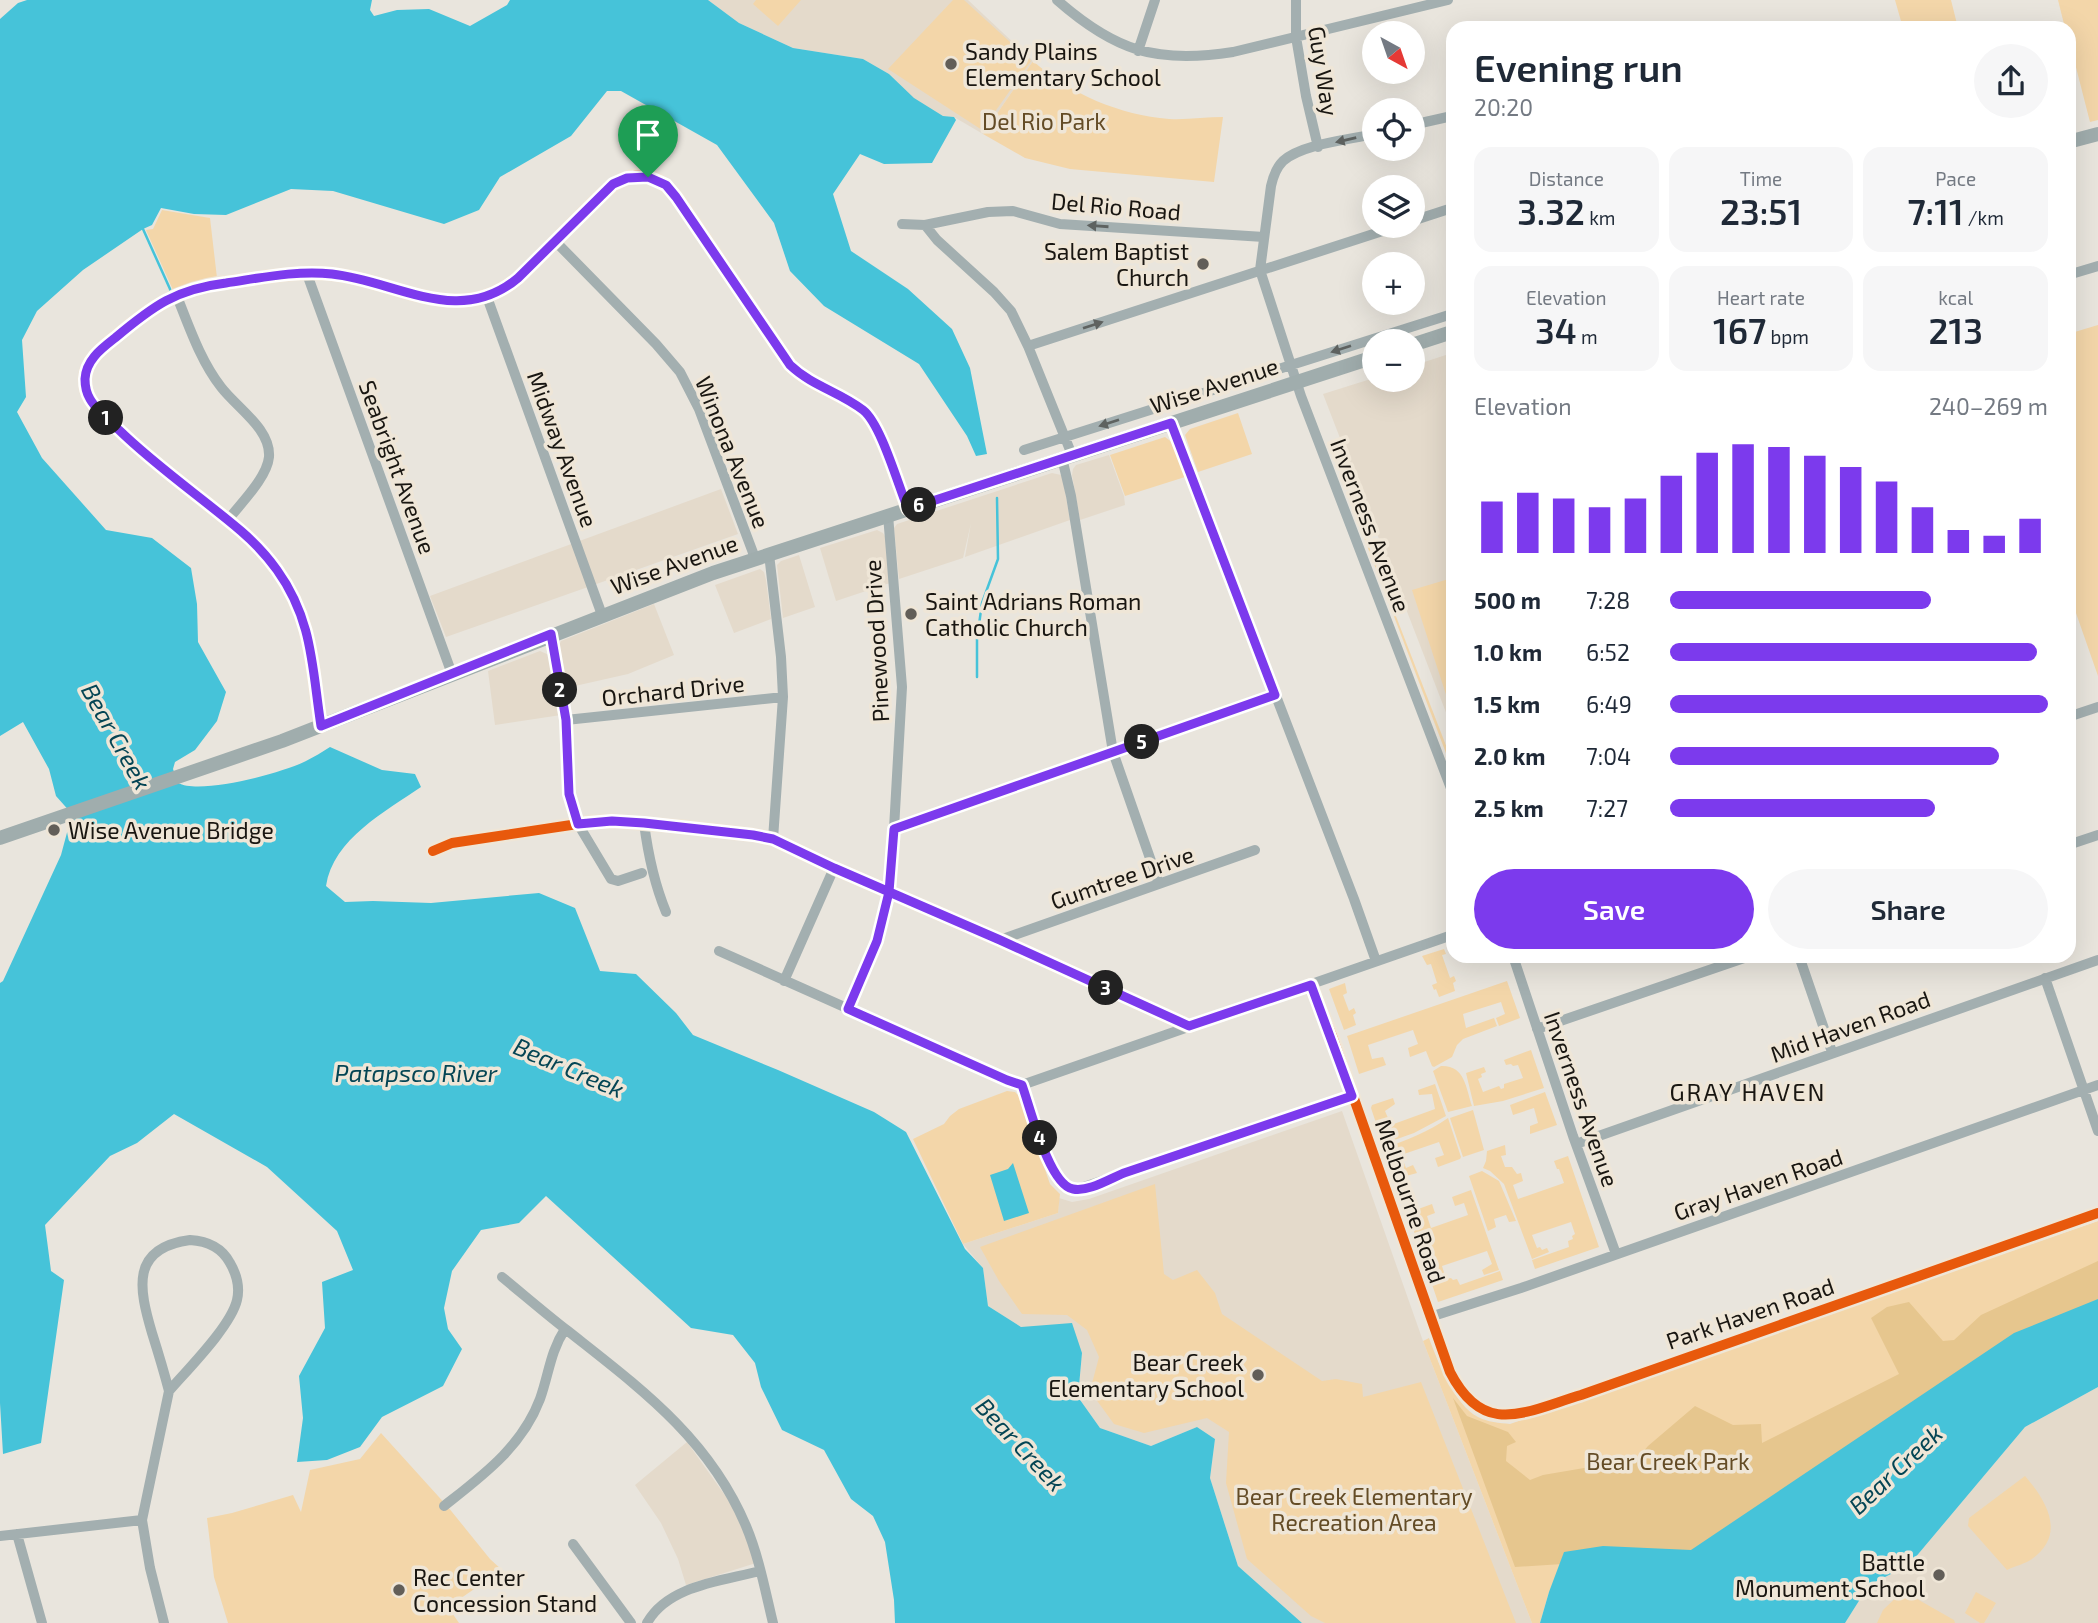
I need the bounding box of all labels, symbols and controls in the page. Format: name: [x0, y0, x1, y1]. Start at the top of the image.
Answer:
north arrow: [1362, 21, 1424, 84]
map controls: [1362, 21, 1425, 392]
street label: Guy Way: [1303, 24, 1345, 118]
place label: Sandy Plains Elementary School: [965, 37, 1161, 91]
text: Evening run: [1474, 44, 1683, 90]
button: share: [1974, 44, 2048, 118]
marker: Sandy Plains Elementary School: [943, 56, 959, 72]
text: 20:20: [1474, 93, 1533, 121]
button: locate: [1362, 98, 1425, 161]
pin: [618, 105, 678, 177]
park label: Del Rio Park: [982, 107, 1106, 135]
icon: arrive: [629, 116, 667, 154]
one-way arrow: [1335, 135, 1357, 146]
text: Distance: [1529, 167, 1604, 190]
text: Time: [1740, 167, 1782, 190]
text: Pace: [1935, 167, 1976, 190]
button: layers: [1362, 175, 1425, 238]
street label: Del Rio Road: [1050, 186, 1182, 226]
text: 3.32: [1517, 190, 1585, 232]
text: 23:51: [1720, 190, 1802, 232]
text: 7:11: [1907, 190, 1964, 232]
text: km: [1585, 206, 1615, 229]
text: /km: [1964, 206, 2004, 229]
one-way arrow: [1087, 221, 1109, 232]
place label: Salem Baptist Church: [1044, 237, 1189, 291]
button: +: [1362, 252, 1425, 315]
marker: Salem Baptist Church: [1195, 256, 1211, 272]
text: Elevation: [1526, 286, 1607, 309]
text: Heart rate: [1717, 286, 1805, 309]
text: kcal: [1938, 286, 1973, 309]
text: 34: [1535, 309, 1577, 351]
text: 167: [1713, 309, 1766, 351]
text: 213: [1928, 309, 1983, 351]
one-way arrow: [1082, 319, 1103, 330]
text: m: [1577, 325, 1598, 348]
text: bpm: [1766, 325, 1809, 348]
button: −: [1362, 329, 1425, 392]
one-way arrow: [1330, 345, 1351, 355]
street label: Wise Avenue: [1146, 351, 1282, 419]
street label: Midway Avenue: [522, 367, 604, 531]
street label: Winona Avenue: [690, 372, 776, 532]
street label: Seabright Avenue: [354, 376, 442, 558]
text: Elevation: [1474, 392, 1572, 420]
text: 240–269 m: [1929, 392, 2048, 420]
pin: 1: [88, 400, 124, 436]
text: 1: [101, 406, 110, 429]
one-way arrow: [1098, 419, 1119, 429]
street label: Inverness Avenue: [1325, 434, 1417, 616]
pin: 6: [902, 488, 936, 522]
text: 6: [913, 493, 924, 516]
street label: Wise Avenue: [607, 528, 741, 600]
street label: Pinewood Drive: [858, 559, 894, 723]
text: 500 m: [1474, 586, 1541, 614]
text: 7:28: [1586, 586, 1630, 614]
place label: Saint Adrians Roman Catholic Church: [925, 587, 1141, 641]
marker: Saint Adrians Roman Catholic Church: [903, 606, 919, 622]
text: 1.0 km: [1474, 638, 1542, 666]
text: 6:52: [1586, 638, 1630, 666]
street label: Orchard Drive: [600, 669, 746, 711]
pin: 2: [542, 672, 578, 708]
water label: Bear Creek: [76, 678, 158, 794]
text: 2: [554, 678, 565, 701]
text: 1.5 km: [1474, 690, 1540, 718]
text: 6:49: [1586, 690, 1632, 718]
pin: 5: [1124, 724, 1160, 760]
text: 5: [1136, 730, 1147, 753]
text: 2.0 km: [1474, 742, 1546, 770]
text: 7:04: [1586, 742, 1631, 770]
text: 2.5 km: [1474, 794, 1544, 822]
text: 7:27: [1586, 794, 1628, 822]
place label: Wise Avenue Bridge: [68, 816, 274, 844]
marker: Wise Avenue Bridge: [46, 822, 62, 838]
street label: Gumtree Drive: [1047, 839, 1197, 915]
button: Save: [1474, 869, 1754, 949]
button: Share: [1768, 869, 2048, 949]
pin: 3: [1088, 970, 1124, 1006]
text: 3: [1100, 976, 1111, 999]
street label: Mid Haven Road: [1766, 984, 1934, 1068]
street label: Inverness Avenue: [1539, 1008, 1625, 1190]
water label: Bear Creek: [509, 1031, 629, 1103]
water label: Patapsco River: [335, 1058, 498, 1087]
district label: GRAY HAVEN: [1669, 1077, 1827, 1106]
street label: Melbourne Road: [1370, 1115, 1452, 1287]
pin: 4: [1023, 1120, 1058, 1156]
text: 4: [1033, 1126, 1046, 1149]
street label: Gray Haven Road: [1670, 1142, 1846, 1226]
street label: Park Haven Road: [1662, 1271, 1838, 1355]
place label: Bear Creek Elementary School: [1048, 1348, 1244, 1402]
marker: Bear Creek Elementary School: [1250, 1367, 1266, 1383]
water label: Bear Creek: [970, 1391, 1072, 1497]
water label: Bear Creek: [1842, 1418, 1948, 1520]
park label: Bear Creek Park: [1586, 1447, 1750, 1475]
park label: Bear Creek Elementary Recreation Area: [1235, 1482, 1473, 1536]
place label: Battle Monument School: [1735, 1548, 1925, 1602]
place label: Rec Center Concession Stand: [413, 1563, 597, 1617]
marker: Battle Monument School: [1931, 1567, 1947, 1583]
marker: Rec Center Concession Stand: [391, 1582, 407, 1598]

